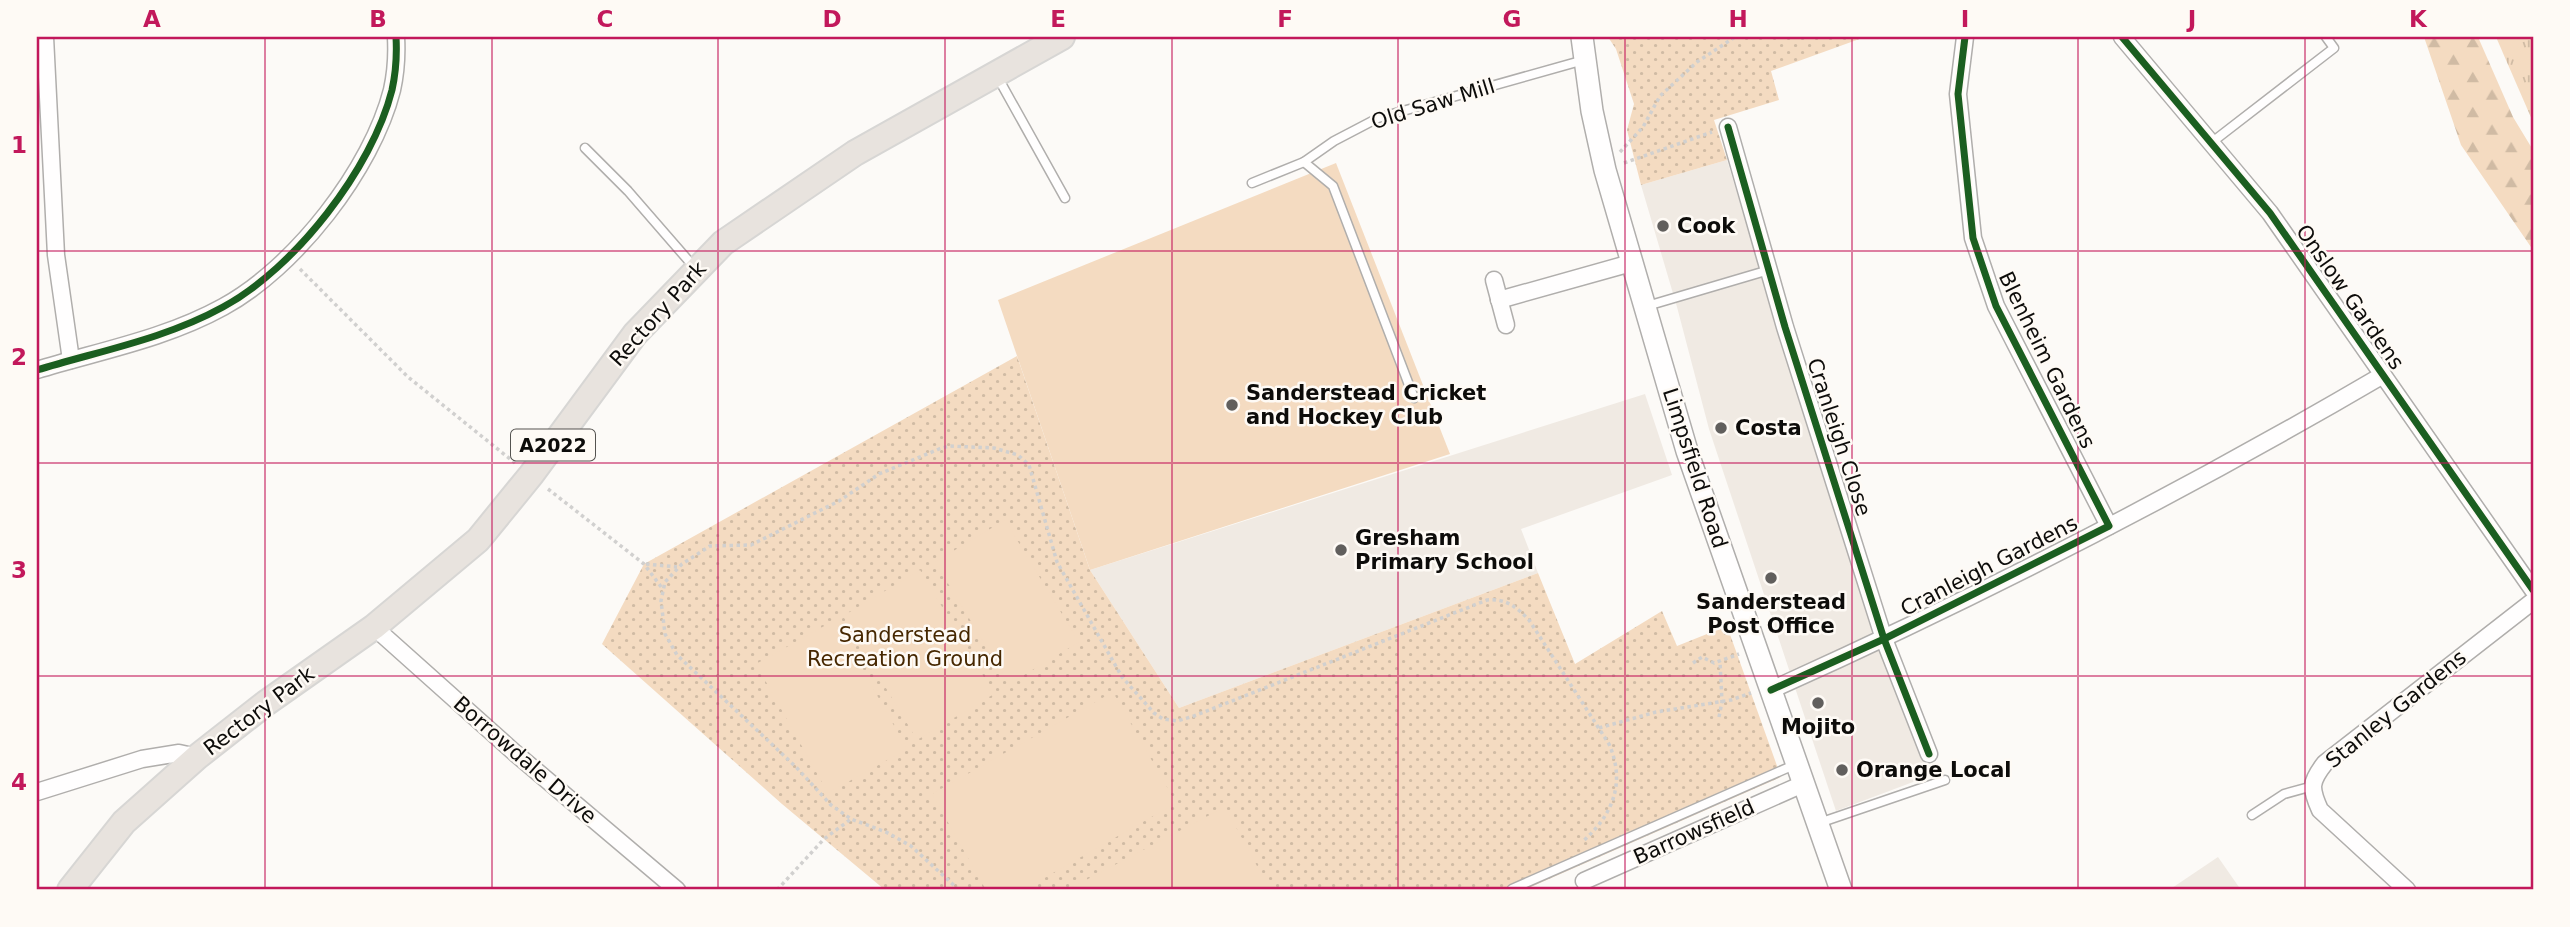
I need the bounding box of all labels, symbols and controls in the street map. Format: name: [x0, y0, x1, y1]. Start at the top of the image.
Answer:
text: A: [143, 6, 161, 32]
text: B: [369, 6, 387, 32]
text: C: [597, 6, 613, 32]
text: D: [822, 6, 842, 32]
text: E: [1050, 6, 1066, 32]
text: F: [1277, 6, 1293, 32]
text: G: [1503, 6, 1521, 32]
text: H: [1728, 6, 1748, 32]
text: I: [1961, 6, 1969, 32]
text: J: [2186, 6, 2196, 32]
text: K: [2409, 6, 2428, 32]
street label: Old Saw Mill: [1368, 74, 1498, 134]
text: 1: [11, 132, 27, 158]
place label: Cook: [1677, 214, 1736, 238]
marker: Cook: [1655, 218, 1671, 234]
street label: Onslow Gardens: [2291, 220, 2409, 374]
street label: Rectory Park: [605, 256, 712, 371]
street label: Blenheim Gardens: [1994, 268, 2100, 452]
text: 2: [11, 344, 27, 370]
street label: Cranleigh Close: [1802, 355, 1876, 519]
place label: Sanderstead Cricket and Hockey Club: [1246, 381, 1486, 429]
street label: Limpsfield Road: [1658, 385, 1732, 551]
marker: Sanderstead Cricket and Hockey Club: [1224, 397, 1240, 413]
place label: Costa: [1735, 416, 1802, 440]
marker: Costa: [1713, 420, 1729, 436]
road number: A2022: [511, 430, 595, 460]
street label: Cranleigh Gardens: [1897, 511, 2081, 621]
place label: Gresham Primary School: [1355, 526, 1534, 574]
marker: Gresham Primary School: [1333, 542, 1349, 558]
text: 3: [11, 557, 27, 583]
marker: Sanderstead Post Office: [1763, 570, 1779, 586]
place label: Sanderstead Post Office: [1696, 590, 1846, 638]
park label: Sanderstead Recreation Ground: [807, 623, 1003, 671]
street label: Stanley Gardens: [2321, 645, 2471, 773]
street label: Rectory Park: [199, 661, 320, 760]
street label: Borrowdale Drive: [449, 691, 601, 829]
marker: Mojito: [1810, 695, 1826, 711]
place label: Mojito: [1781, 715, 1855, 739]
place label: Orange Local: [1856, 758, 2012, 782]
marker: Orange Local: [1834, 762, 1850, 778]
text: 4: [11, 769, 27, 795]
street label: Barrowsfield: [1630, 795, 1758, 869]

